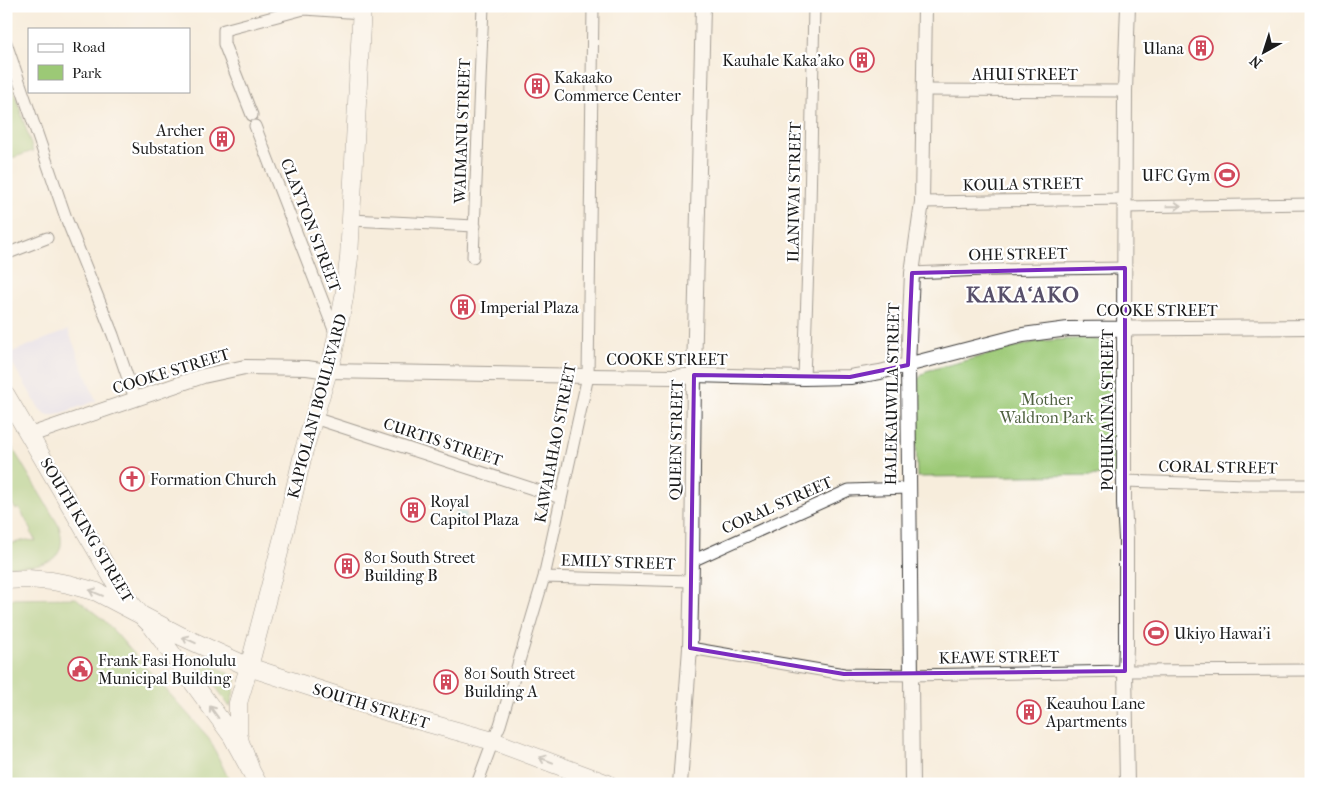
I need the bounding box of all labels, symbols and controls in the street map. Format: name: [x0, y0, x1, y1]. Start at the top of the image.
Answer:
legend: [28, 28, 190, 92]
north arrow: [1240, 28, 1290, 78]
building icon: Ulana: [1188, 35, 1214, 61]
text: Road: [72, 38, 106, 56]
place label: Ulana: [1143, 39, 1185, 58]
building icon: Kauhale Kaka'ako: [849, 47, 875, 73]
place label: Kauhale Kaka'ako: [722, 51, 844, 70]
text: N: [1246, 52, 1266, 72]
street label: WAIMANU STREET: [450, 58, 474, 205]
text: Park: [72, 64, 102, 82]
street label: AHUI STREET: [971, 65, 1078, 84]
place label: Kakaako Commerce Center: [554, 68, 681, 105]
building icon: Kakaako Commerce Center: [524, 73, 550, 99]
place label: Archer Substation: [132, 121, 205, 158]
street label: ILANIWAI STREET: [783, 121, 805, 262]
building icon: Archer Substation: [209, 126, 235, 152]
street label: CLAYTON STREET: [277, 156, 345, 295]
sports icon: UFC Gym: [1214, 162, 1240, 188]
place label: UFC Gym: [1142, 166, 1211, 185]
street label: KOULA STREET: [963, 173, 1084, 195]
one-way arrow: [1166, 201, 1182, 211]
street label: OHE STREET: [968, 244, 1068, 264]
district label: KAKA‘AKO: [966, 283, 1080, 307]
building icon: Imperial Plaza: [450, 294, 476, 320]
place label: Imperial Plaza: [480, 298, 579, 317]
street label: COOKE STREET: [1096, 301, 1218, 320]
street label: HALEKAUWILA STREET: [881, 302, 903, 486]
street label: KAPIOLANI BOULEVARD: [283, 311, 351, 501]
street label: POHUKAINA STREET: [1098, 329, 1117, 491]
street label: COOKE STREET: [110, 344, 232, 398]
street label: COOKE STREET: [606, 350, 728, 369]
street label: KAWAIAHAO STREET: [530, 361, 580, 525]
street label: QUEEN STREET: [665, 379, 687, 500]
park label: Mother Waldron Park: [999, 390, 1095, 427]
street label: CURTIS STREET: [381, 414, 505, 470]
street label: SOUTH KING STREET: [36, 454, 138, 606]
street label: CORAL STREET: [1158, 456, 1278, 478]
church icon: Formation Church: [119, 466, 145, 492]
place label: Formation Church: [150, 470, 276, 489]
street label: CORAL STREET: [719, 472, 836, 538]
place label: Royal Capitol Plaza: [430, 492, 520, 529]
building icon: Royal Capitol Plaza: [400, 497, 426, 523]
place label: 801 South Street Building B: [364, 548, 476, 585]
street label: EMILY STREET: [560, 551, 676, 574]
building icon: 801 South Street Building B: [334, 553, 360, 579]
one-way arrow: [89, 588, 104, 598]
sports icon: Ukiyo Hawai'i: [1143, 620, 1169, 646]
place label: Ukiyo Hawai'i: [1174, 624, 1271, 643]
one-way arrow: [182, 635, 197, 644]
street label: KEAWE STREET: [939, 646, 1060, 668]
place label: Frank Fasi Honolulu Municipal Building: [98, 651, 236, 688]
public building icon: Frank Fasi Honolulu Municipal Building: [67, 656, 93, 682]
place label: 801 South Street Building A: [464, 664, 576, 701]
building icon: 801 South Street Building A: [433, 669, 459, 695]
street label: SOUTH STREET: [310, 679, 432, 733]
place label: Keauhou Lane Apartments: [1045, 694, 1145, 731]
building icon: Keauhou Lane Apartments: [1016, 699, 1042, 725]
one-way arrow: [209, 706, 220, 719]
one-way arrow: [538, 755, 553, 764]

